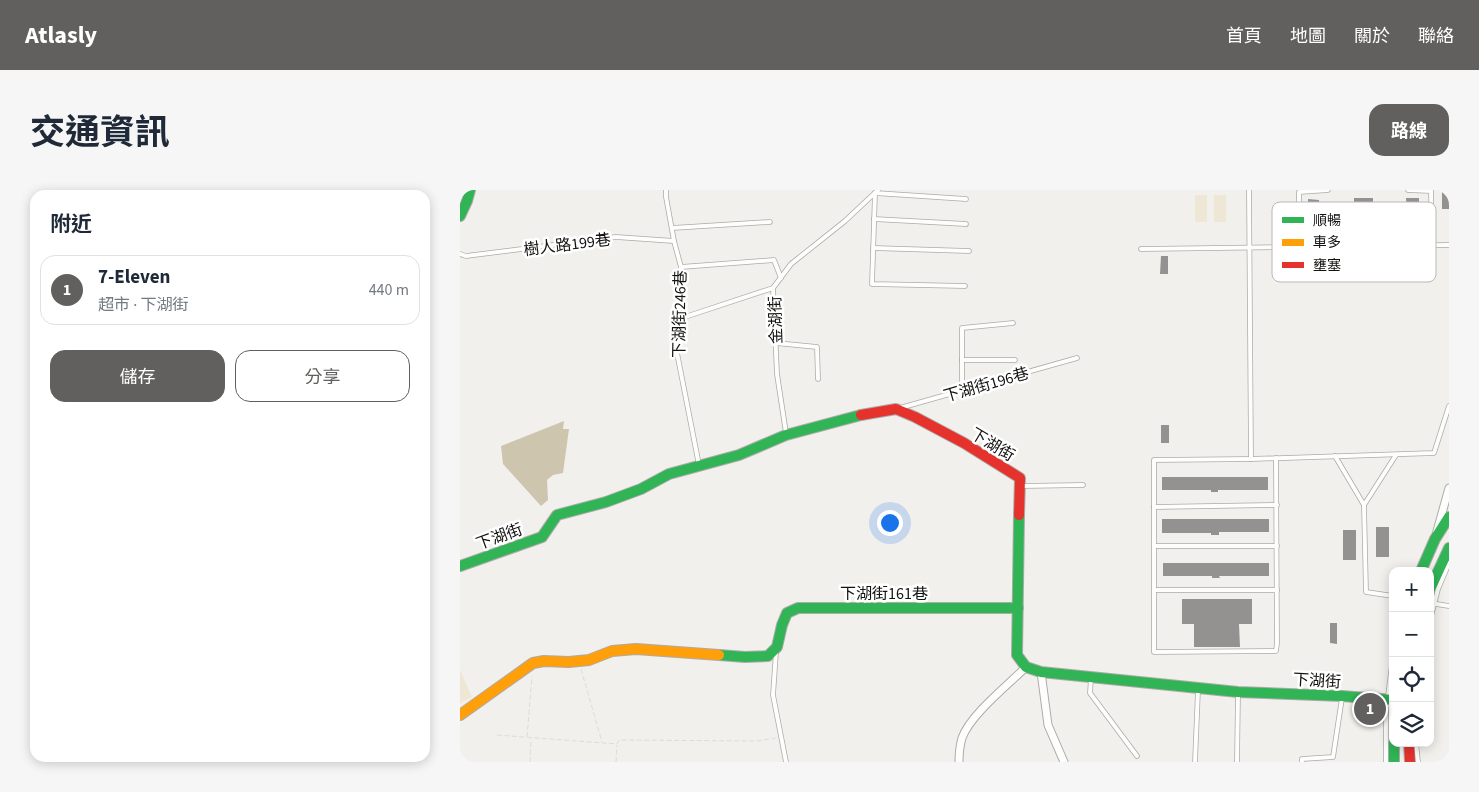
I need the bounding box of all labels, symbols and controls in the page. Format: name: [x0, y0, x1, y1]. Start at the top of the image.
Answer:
text: Atlasly: [25, 18, 97, 53]
text: 首頁: [1226, 24, 1262, 49]
text: 地圖: [1290, 24, 1326, 49]
text: 關於: [1354, 24, 1390, 49]
text: 聯絡: [1418, 24, 1454, 49]
button: 路線: [1369, 104, 1449, 156]
text: 交通資訊: [30, 108, 170, 158]
legend: [1272, 202, 1436, 282]
text: 附近: [50, 209, 92, 239]
text: 順暢: [1313, 211, 1341, 231]
street label: 樹人路199巷: [522, 229, 612, 261]
text: 車多: [1313, 233, 1341, 253]
text: 壅塞: [1313, 256, 1341, 276]
text: 7-Eleven: [98, 264, 170, 291]
street label: 下湖街246巷: [668, 270, 692, 358]
text: 1: [63, 279, 71, 301]
text: 440 m: [369, 279, 409, 301]
text: 超市 · 下湖街: [98, 294, 188, 316]
street label: 金湖街: [764, 296, 788, 344]
button: 儲存: [50, 350, 225, 402]
button: 分享: [235, 350, 410, 402]
street label: 下湖街196巷: [941, 362, 1032, 408]
street label: 下湖街: [966, 423, 1019, 467]
your location: [877, 510, 903, 536]
street label: 下湖街: [473, 518, 526, 555]
map controls: [1389, 567, 1434, 747]
button: +: [1389, 567, 1434, 612]
street label: 下湖街161巷: [840, 583, 928, 605]
button: −: [1389, 612, 1434, 657]
button: locate: [1389, 657, 1434, 702]
street label: 下湖街: [1292, 669, 1341, 693]
pin: 1: [1354, 690, 1386, 728]
button: layers: [1389, 702, 1434, 747]

